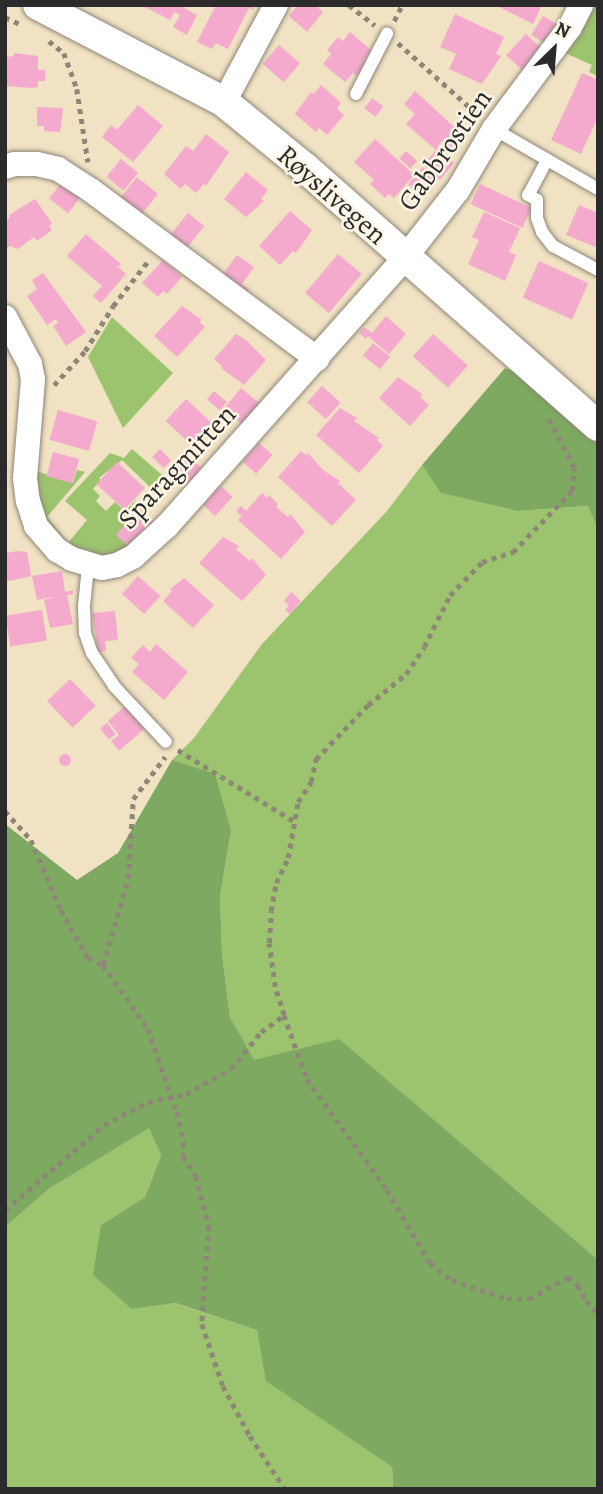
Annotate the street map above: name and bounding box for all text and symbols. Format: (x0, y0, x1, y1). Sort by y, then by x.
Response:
north arrow (519, 14, 589, 84)
text: N (551, 15, 575, 45)
street label: Gabbrostien (391, 83, 499, 217)
street label: Røyslivegen (270, 138, 394, 252)
street label: Sparagmitten (111, 398, 243, 536)

